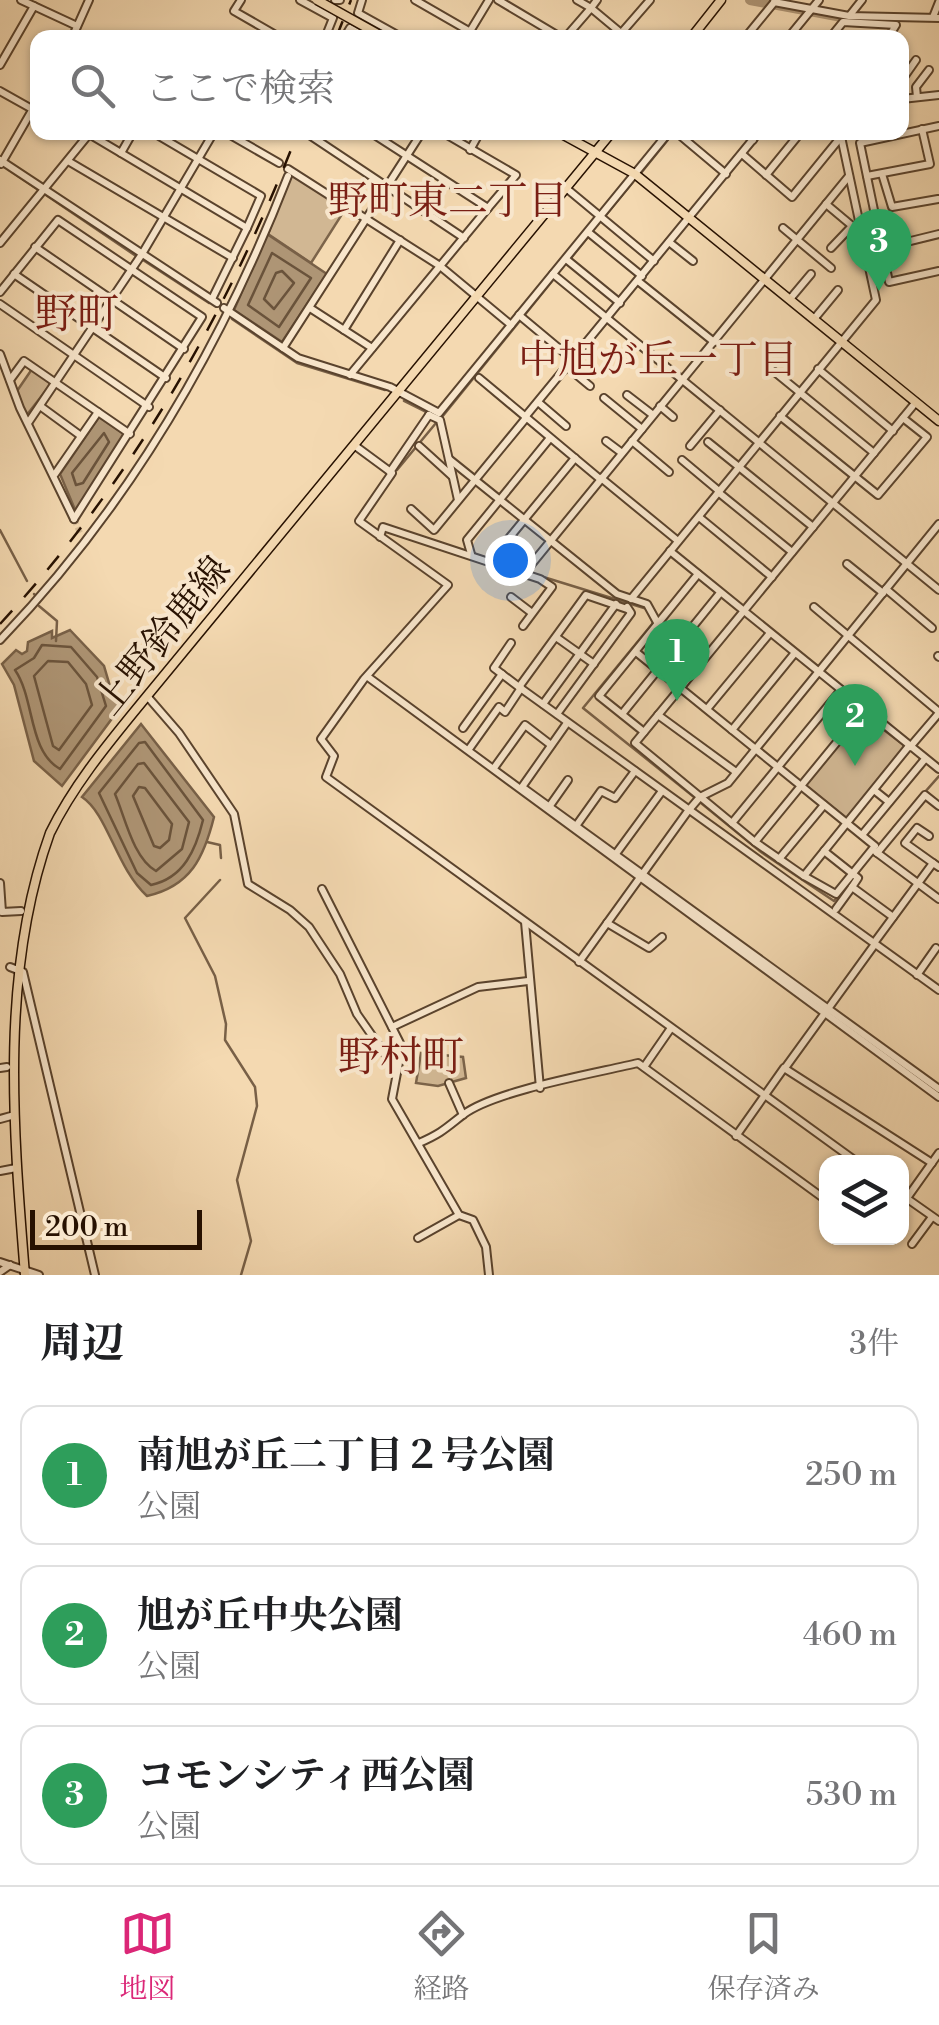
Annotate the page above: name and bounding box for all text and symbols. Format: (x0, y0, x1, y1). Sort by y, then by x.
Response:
search box (30, 30, 909, 140)
icon: search (65, 58, 120, 113)
text: ここで検索 (145, 66, 335, 113)
district label: 野町東二丁目 (328, 177, 568, 227)
pin: 3 (846, 208, 912, 291)
district label: 野町 (35, 289, 119, 342)
district label: 中旭が丘一丁目 (518, 336, 798, 386)
your location (485, 535, 536, 586)
street label: 上野鈴鹿線 (85, 547, 241, 725)
pin: 1 (644, 618, 710, 701)
pin: 2 (822, 684, 888, 766)
district label: 野村町 (338, 1032, 464, 1085)
map controls (819, 1155, 909, 1245)
button: layers (819, 1155, 909, 1245)
scale bar (30, 1205, 202, 1250)
text: 200 m (45, 1210, 128, 1245)
text: 周辺 (40, 1318, 124, 1371)
text: 3件 (849, 1324, 899, 1364)
text: 南旭が丘二丁目２号公園 (137, 1433, 555, 1480)
text: 1 (67, 1455, 82, 1495)
text: 250 m (805, 1455, 897, 1495)
text: 公園 (137, 1487, 201, 1527)
text: 旭が丘中央公園 (137, 1593, 403, 1640)
text: 2 (64, 1615, 85, 1655)
text: 460 m (803, 1615, 897, 1655)
text: 公園 (137, 1647, 201, 1687)
text: コモンシティ西公園 (137, 1753, 475, 1800)
text: 3 (65, 1775, 84, 1815)
text: 530 m (806, 1775, 897, 1815)
text: 公園 (137, 1807, 201, 1847)
tab: 地図 (119, 1906, 175, 2007)
tab: 経路 (413, 1906, 470, 2007)
tab: 保存済み (708, 1906, 820, 2007)

